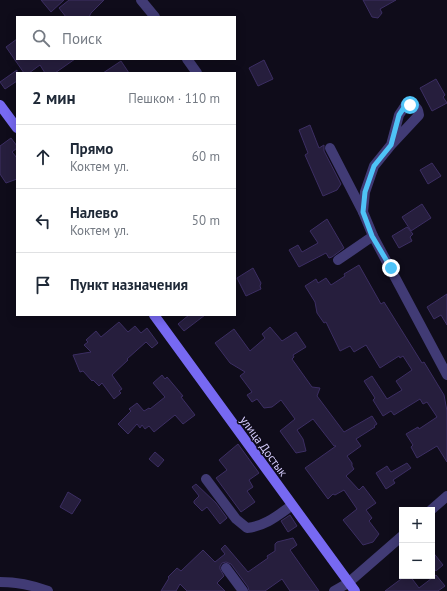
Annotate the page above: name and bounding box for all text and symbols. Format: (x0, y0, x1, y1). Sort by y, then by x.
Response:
search box (16, 16, 236, 60)
icon: search (30, 27, 52, 49)
text: Поиск (62, 29, 102, 48)
text: 2 мин (32, 87, 76, 109)
text: Пешком · 110 m (128, 90, 220, 107)
route start (401, 96, 419, 114)
text: Прямо (70, 139, 113, 158)
icon: ahead (32, 146, 54, 168)
text: 60 m (192, 148, 220, 165)
text: Коктем ул. (70, 158, 129, 175)
text: Налево (70, 203, 118, 222)
icon: left (32, 210, 54, 232)
text: 50 m (192, 212, 220, 229)
text: Коктем ул. (70, 222, 129, 239)
route end (382, 259, 400, 277)
icon: arrive (32, 274, 54, 296)
text: Пункт назначения (70, 275, 188, 294)
street label: улица Достык (237, 413, 291, 479)
map controls (399, 507, 435, 579)
button: + (399, 507, 435, 543)
button: − (399, 543, 435, 579)

